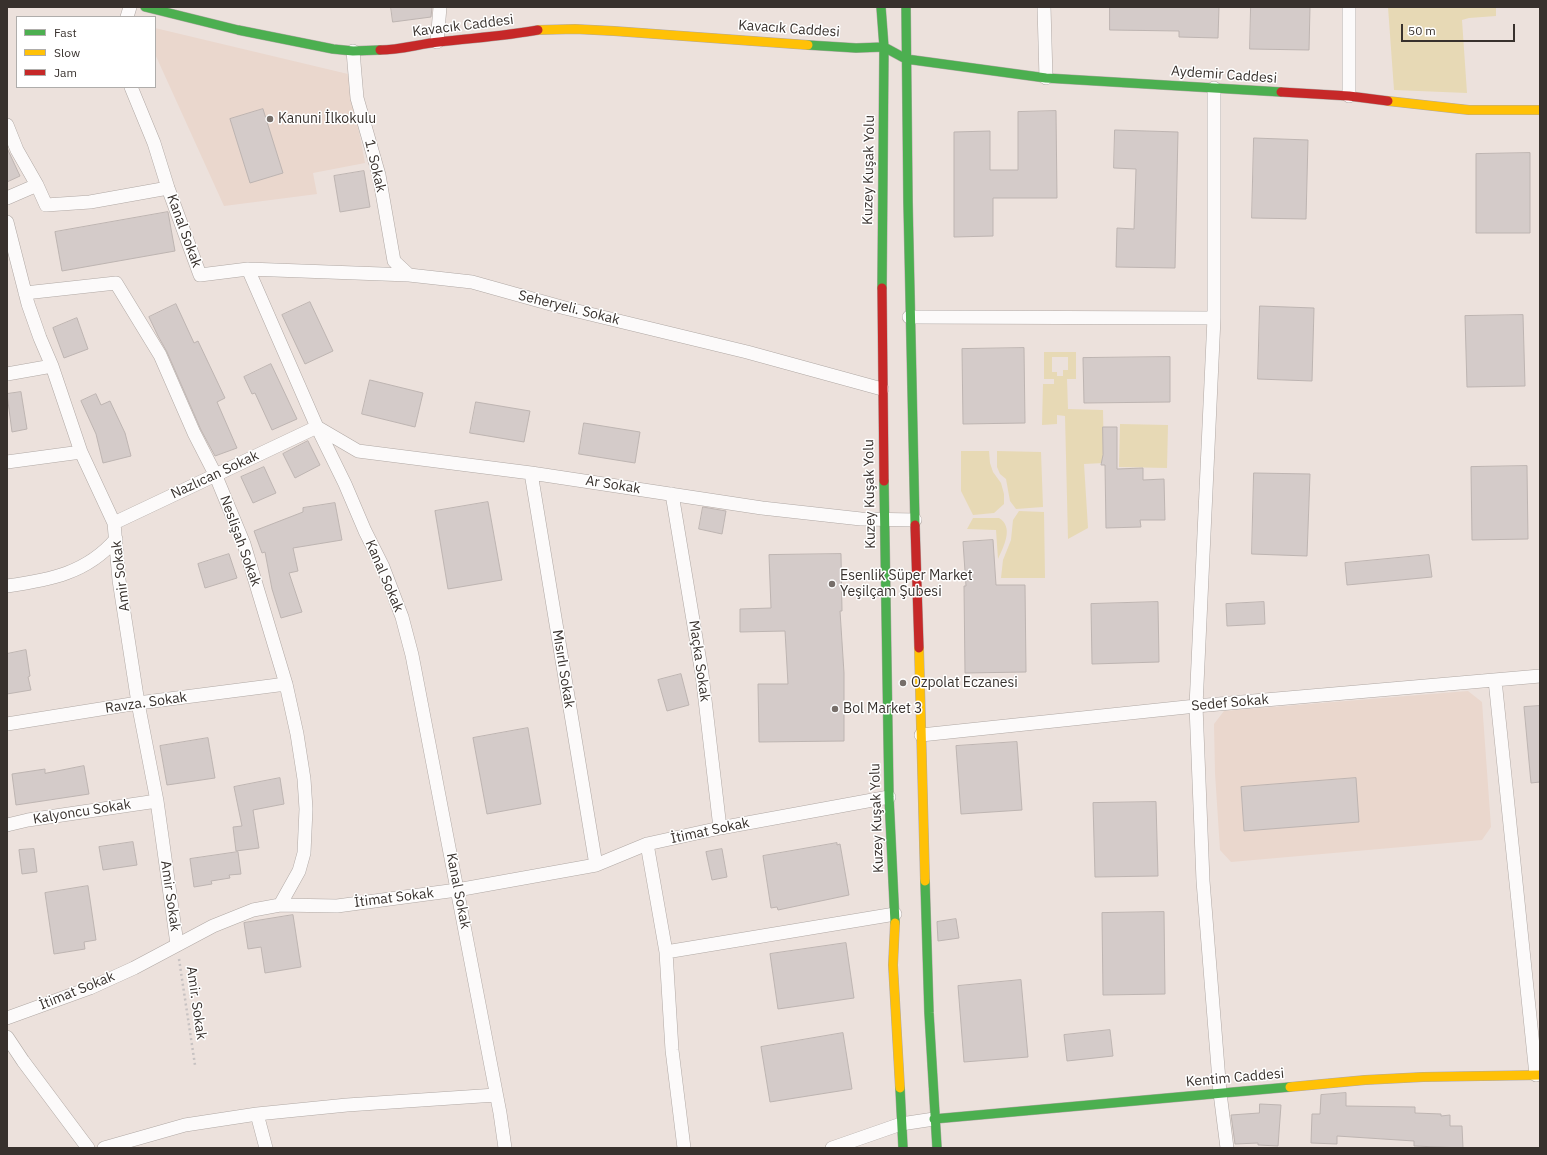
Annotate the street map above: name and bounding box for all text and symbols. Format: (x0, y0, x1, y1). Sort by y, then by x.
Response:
street label: Kavacık Caddesi (411, 11, 515, 41)
legend (16, 16, 156, 88)
scale bar (1403, 16, 1517, 42)
street label: Kavacık Caddesi (738, 17, 840, 41)
text: 50 m (1408, 23, 1436, 38)
text: Fast (54, 25, 77, 40)
text: Slow (54, 45, 80, 60)
street label: Aydemir Caddesi (1171, 63, 1277, 87)
text: Jam (54, 65, 77, 80)
place label: Kanuni İlkokulu (278, 111, 376, 127)
marker: Kanuni İlkokulu (265, 114, 275, 124)
street label: Kuzey Kuşak Yolu (860, 115, 878, 225)
street label: 1. Sokak (361, 138, 389, 194)
street label: Kanal Sokak (163, 192, 205, 270)
street label: Seheryeli. Sokak (517, 287, 621, 329)
street label: Kuzey Kuşak Yolu (861, 439, 879, 549)
street label: Nazlıcan Sokak (168, 447, 262, 503)
street label: Ar Sokak (584, 472, 642, 498)
street label: Neslişah Sokak (216, 493, 264, 589)
street label: Kanal Sokak (361, 537, 407, 615)
street label: Amir Sokak (108, 540, 134, 612)
place label: Esenlik Süper Market Yeşilçam Şubesi (840, 568, 973, 600)
marker: Esenlik Süper Market Yeşilçam Şubesi (827, 579, 837, 589)
street label: Maçka Sokak (685, 619, 713, 703)
street label: Mısırlı Sokak (549, 629, 577, 709)
place label: Ozpolat Eczanesi (911, 675, 1018, 691)
marker: Ozpolat Eczanesi (898, 678, 908, 688)
street label: Ravza. Sokak (104, 689, 188, 717)
street label: Sedef Sokak (1191, 691, 1269, 715)
place label: Bol Market 3 (843, 701, 923, 717)
marker: Bol Market 3 (830, 704, 840, 714)
street label: Kuzey Kuşak Yolu (867, 763, 887, 873)
street label: Kalyoncu Sokak (32, 796, 132, 828)
street label: İtimat Sokak (669, 814, 751, 848)
street label: Kanal Sokak (442, 852, 474, 930)
street label: Amir Sokak (157, 860, 183, 932)
street label: İtimat Sokak (353, 885, 435, 911)
street label: Amir. Sokak (183, 965, 209, 1041)
street label: İtimat Sokak (37, 968, 117, 1014)
street label: Kentim Caddesi (1185, 1065, 1285, 1091)

